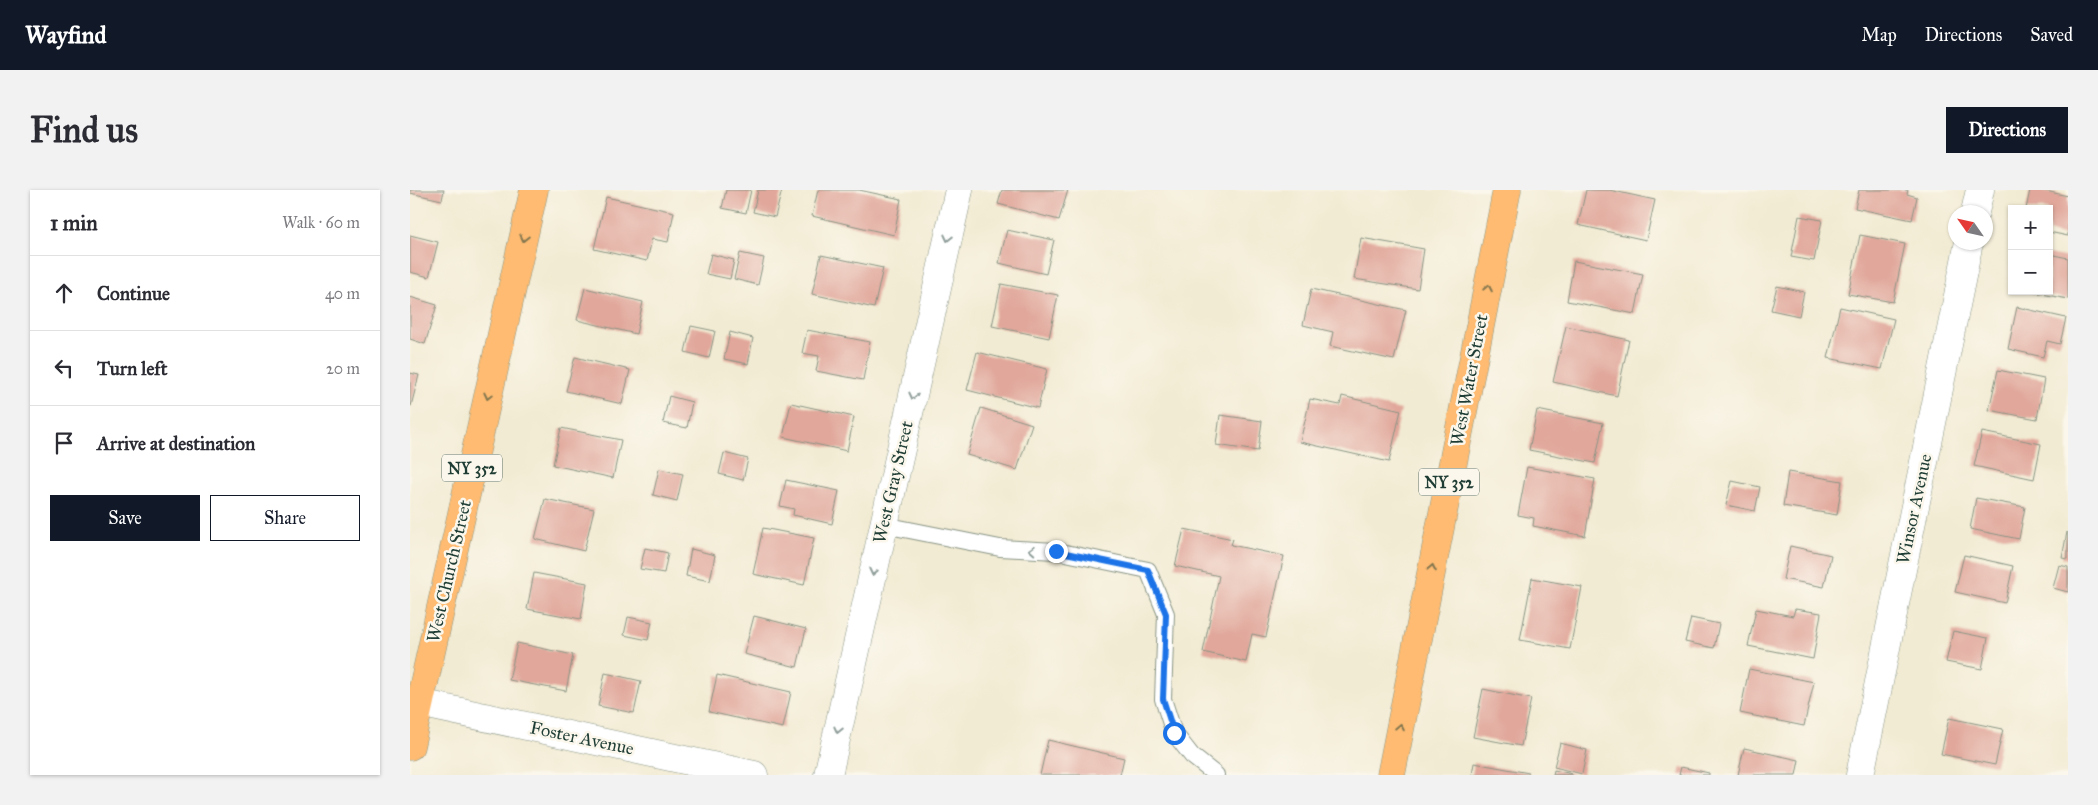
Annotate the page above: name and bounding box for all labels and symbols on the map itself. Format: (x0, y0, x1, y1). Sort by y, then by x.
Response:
north arrow (1948, 205, 1993, 250)
one-way arrow (519, 233, 529, 242)
one-way arrow (943, 233, 954, 242)
one-way arrow (1482, 284, 1492, 293)
street label: West Water Street (1445, 312, 1493, 448)
one-way arrow (483, 392, 494, 401)
one-way arrow (908, 392, 919, 401)
street label: West Gray Street (868, 418, 918, 545)
street label: Winsor Avenue (1892, 452, 1936, 566)
road number: NY 352 (442, 454, 502, 482)
road number: NY 352 (1419, 468, 1479, 496)
street label: West Church Street (422, 497, 476, 644)
route end (1045, 540, 1068, 563)
one-way arrow (1028, 544, 1036, 555)
one-way arrow (1426, 563, 1437, 572)
one-way arrow (868, 567, 879, 576)
street label: Foster Avenue (528, 716, 636, 760)
route start (1163, 722, 1186, 745)
one-way arrow (1395, 723, 1405, 732)
one-way arrow (833, 726, 844, 735)

